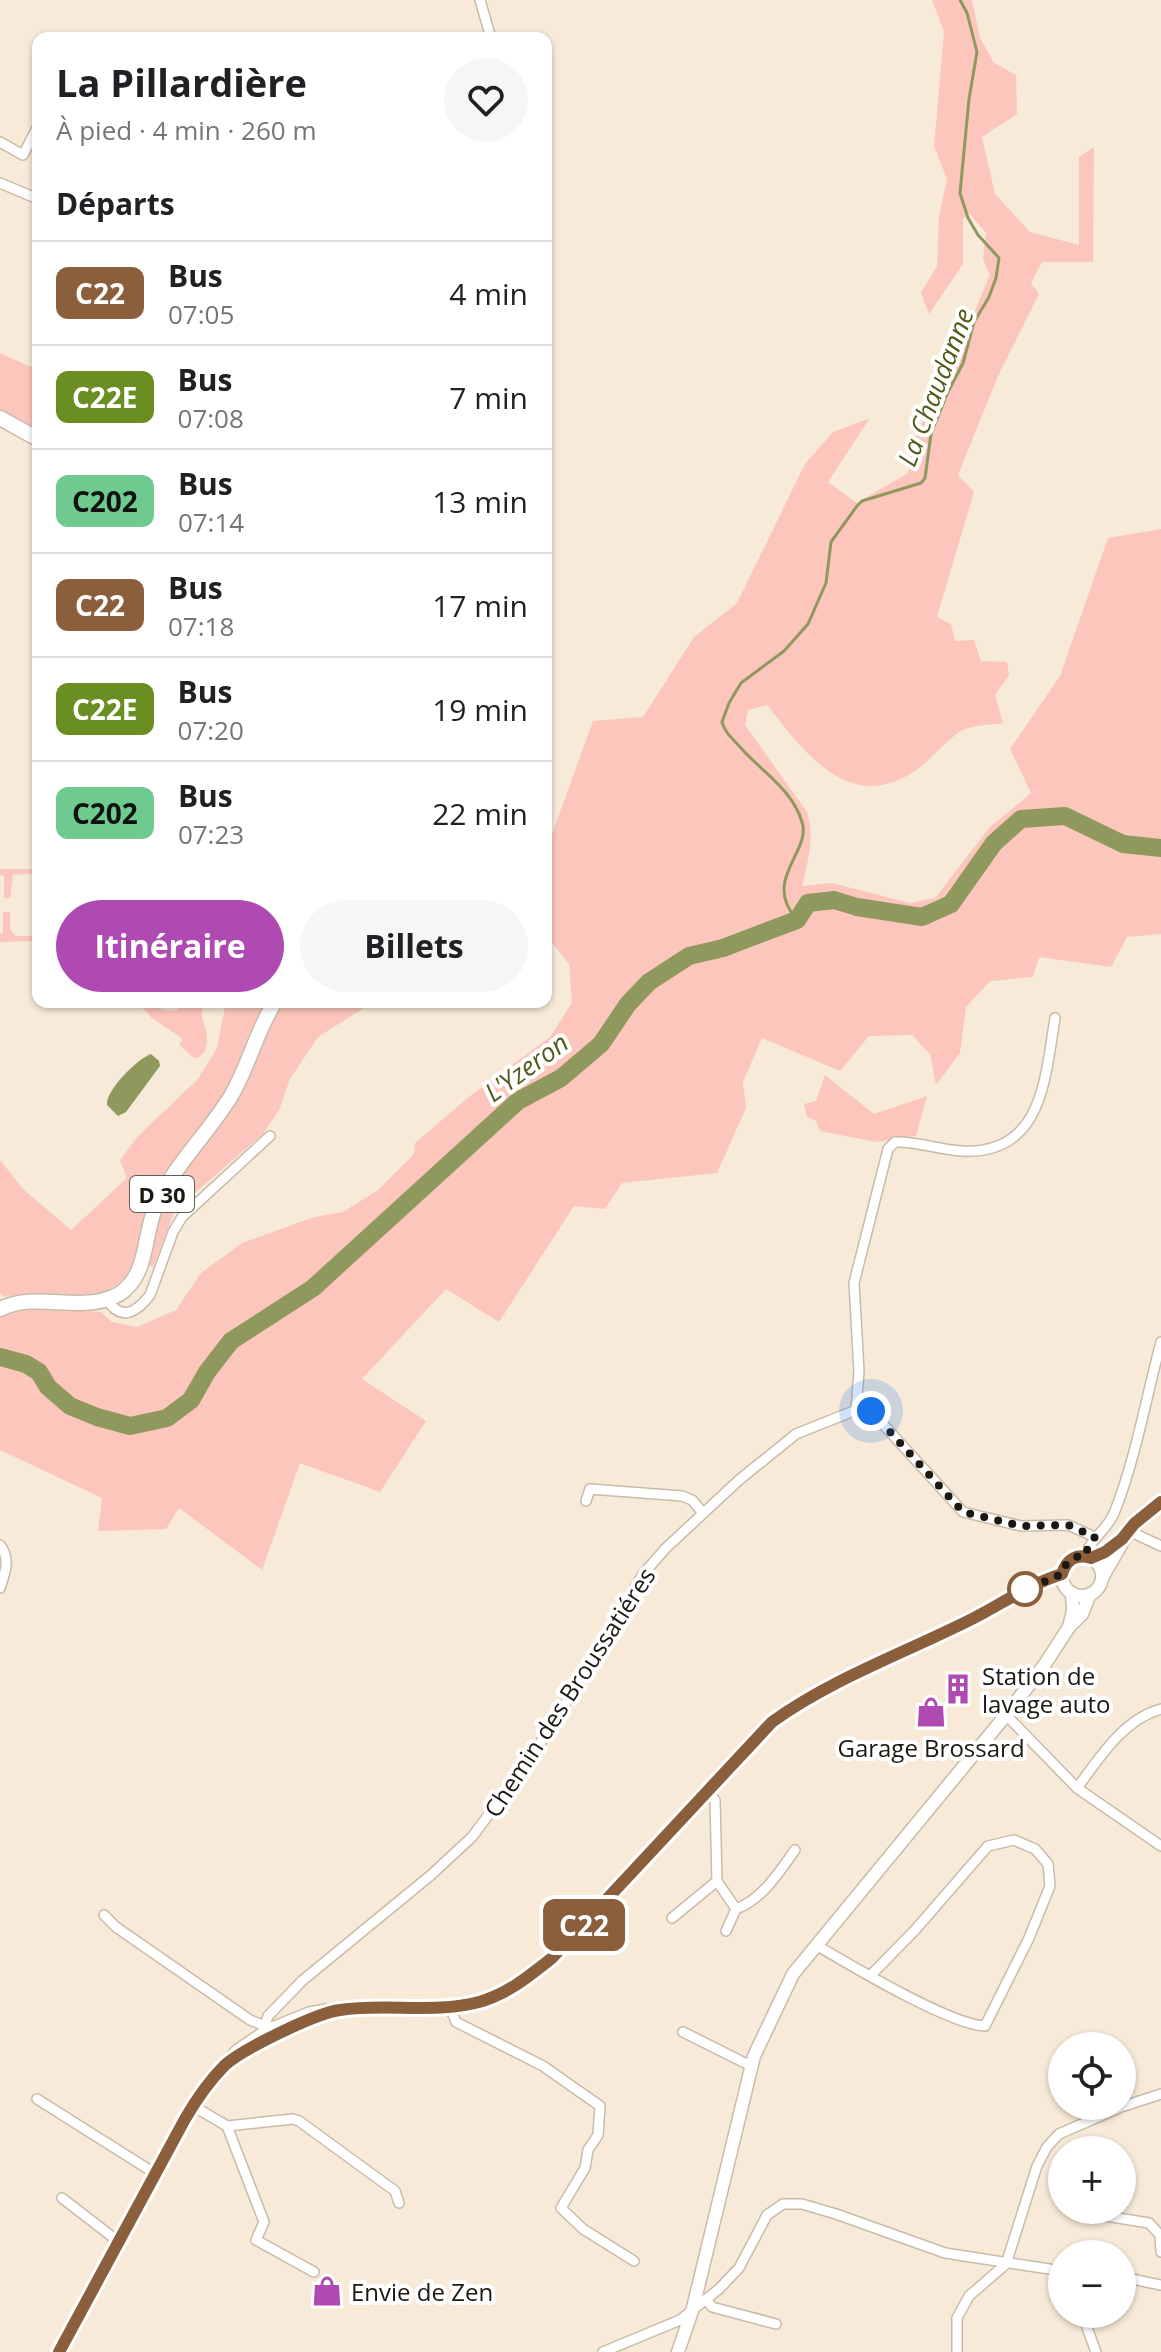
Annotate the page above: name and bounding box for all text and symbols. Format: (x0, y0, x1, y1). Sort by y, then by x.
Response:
text: La Pillardière (56, 56, 307, 108)
button: heart (444, 58, 528, 142)
text: À pied · 4 min · 260 m (56, 112, 316, 148)
text: Départs (56, 183, 175, 224)
text: Bus (168, 255, 223, 296)
text: 4 min (449, 273, 528, 314)
text: C22 (75, 274, 125, 312)
text: 07:05 (168, 296, 234, 332)
water label: La Chaudanne (888, 303, 982, 471)
text: Bus (178, 359, 232, 400)
text: 7 min (449, 377, 528, 418)
text: C22E (72, 378, 138, 416)
text: 07:08 (178, 400, 244, 436)
text: Bus (178, 463, 233, 504)
text: 13 min (432, 481, 528, 522)
text: C202 (72, 482, 138, 520)
text: 07:14 (178, 504, 244, 540)
text: Bus (168, 567, 223, 608)
text: 17 min (432, 585, 528, 626)
text: C22 (75, 586, 125, 624)
text: 07:18 (168, 608, 234, 644)
text: Bus (178, 671, 232, 712)
text: 19 min (432, 689, 528, 730)
text: C22E (72, 690, 138, 728)
text: 07:20 (178, 712, 244, 748)
text: Bus (178, 775, 233, 816)
text: 22 min (432, 793, 528, 834)
text: C202 (72, 794, 138, 832)
text: 07:23 (178, 816, 244, 852)
button: Itinéraire (56, 900, 284, 992)
button: Billets (300, 900, 528, 992)
water label: L'Yzeron (477, 1024, 575, 1110)
road number: D 30 (130, 1176, 194, 1212)
your location (851, 1391, 891, 1431)
street label: Chemin des Broussatiéres (476, 1561, 662, 1823)
unlabelled marker (1008, 1572, 1042, 1606)
place label: Station de lavage auto (982, 1659, 1111, 1720)
building icon: Station de lavage auto (941, 1672, 975, 1706)
shop icon: Garage Brossard (914, 1695, 948, 1729)
place label: Garage Brossard (837, 1731, 1025, 1764)
line badge: C22 (538, 1899, 630, 1951)
text: C22 (559, 1906, 609, 1944)
map controls (1048, 2032, 1136, 2328)
button: locate (1048, 2032, 1136, 2120)
button: + (1048, 2136, 1136, 2224)
button: − (1048, 2240, 1136, 2328)
shop icon: Envie de Zen (310, 2274, 344, 2308)
place label: Envie de Zen (351, 2275, 493, 2308)

